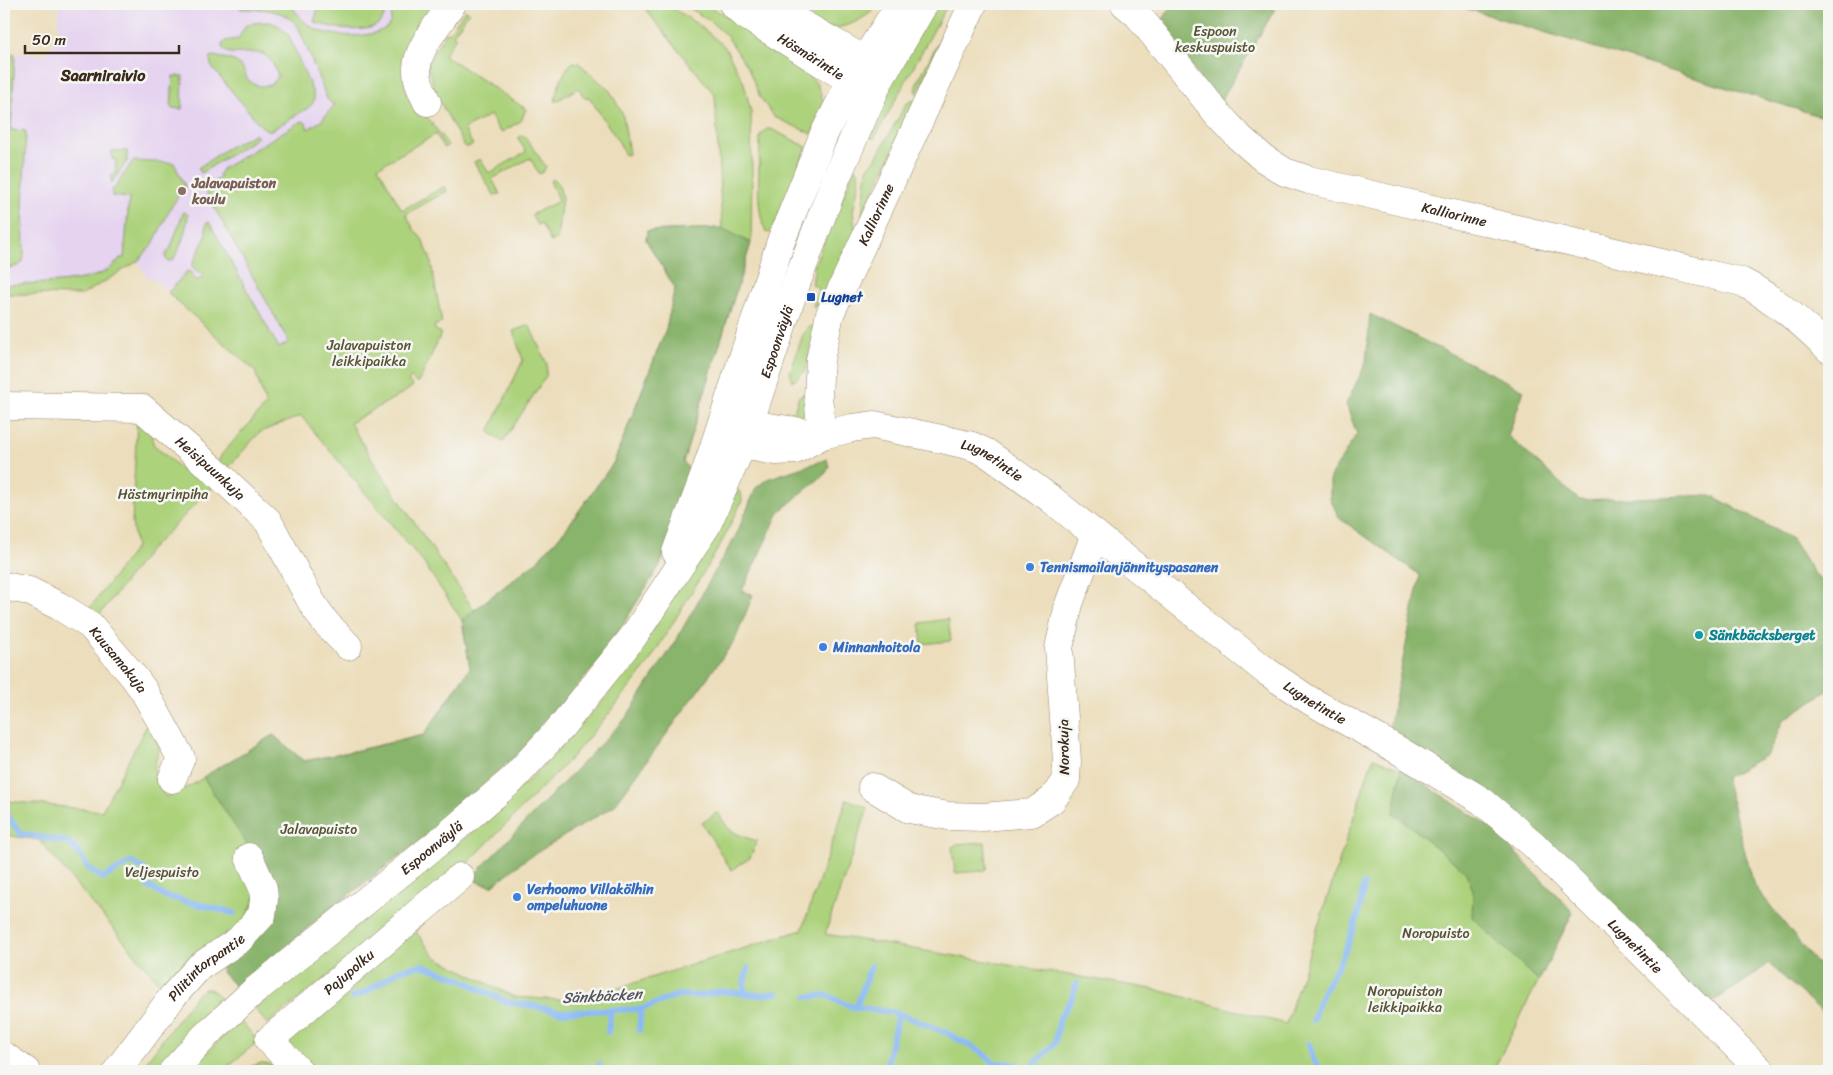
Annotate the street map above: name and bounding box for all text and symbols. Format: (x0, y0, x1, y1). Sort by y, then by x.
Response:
park label: Espoon keskuspuisto (1175, 19, 1255, 60)
scale bar (25, 22, 179, 54)
street label: Hösmärintie (772, 26, 850, 87)
text: 50 m (32, 27, 67, 53)
district label: Saarniraivio (60, 61, 146, 90)
place label: Jalavapuiston koulu (191, 171, 276, 212)
street label: Kalliorinne (851, 179, 901, 250)
marker: Jalavapuiston koulu (176, 185, 188, 197)
street label: Kalliorinne (1419, 194, 1489, 234)
place label: Lugnet (821, 285, 864, 310)
marker: Lugnet (805, 291, 817, 303)
street label: Espoonväylä (753, 301, 801, 382)
park label: Jalavapuiston leikkipaikka (326, 333, 411, 374)
street label: Heisipuunkuja (169, 429, 252, 507)
street label: Lugnetintie (959, 431, 1029, 488)
park label: Hästmyrinpiha (118, 482, 208, 507)
place label: Tennismailanjännityspasanen (1040, 555, 1219, 580)
marker: Tennismailanjännityspasanen (1024, 561, 1036, 573)
street label: Kuusamakuja (83, 620, 154, 698)
place label: Sänkbäcksberget (1708, 623, 1816, 648)
marker: Sänkbäcksberget (1693, 629, 1705, 641)
place label: Minnanhoitola (832, 635, 921, 660)
marker: Minnanhoitola (817, 641, 829, 653)
street label: Lugnetintie (1278, 674, 1351, 731)
street label: Norokuja (1051, 719, 1077, 775)
street label: Espoonväylä (394, 814, 469, 881)
park label: Jalavapuisto (280, 817, 357, 842)
park label: Veljespuisto (125, 860, 199, 885)
place label: Verhoomo Villakölhin ompeluhuone (527, 877, 654, 918)
marker: Verhoomo Villakölhin ompeluhuone (511, 891, 523, 903)
street label: Lugnetintie (1602, 912, 1669, 980)
park label: Noropuisto (1402, 921, 1470, 946)
street label: Pliitintorpantie (161, 928, 252, 1007)
street label: Pajupolku (317, 942, 380, 1001)
park label: Noropuiston leikkipaikka (1368, 979, 1443, 1020)
water label: Sänkbäcken (561, 981, 644, 1011)

